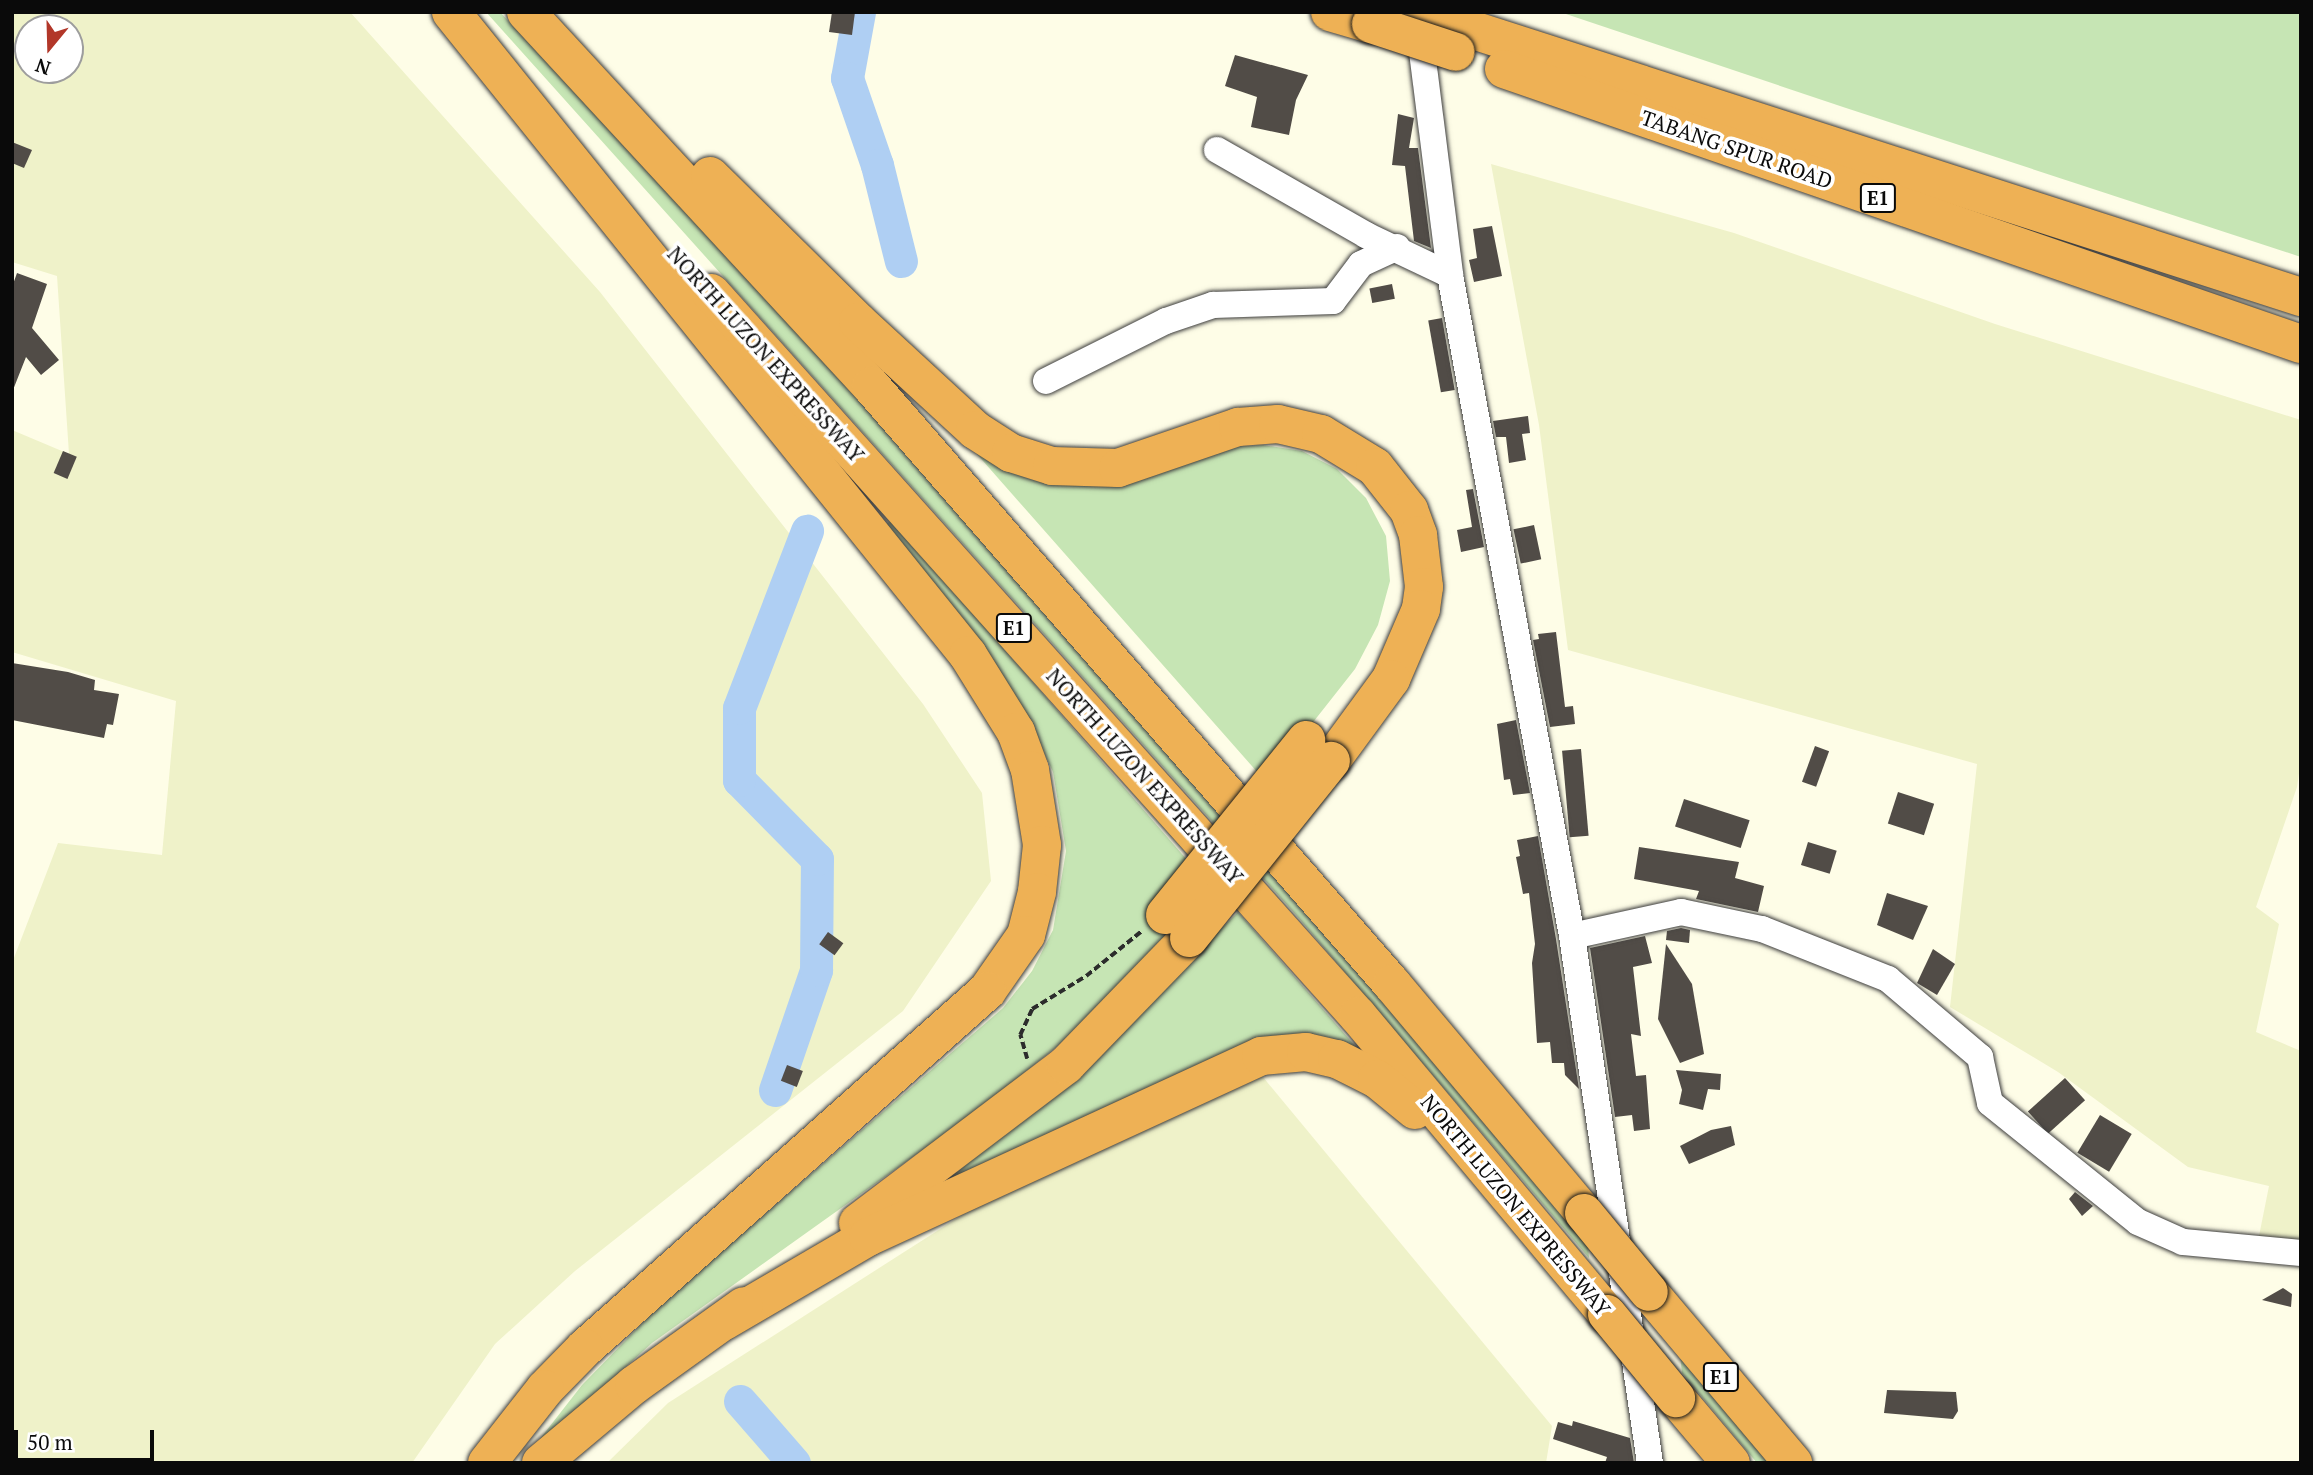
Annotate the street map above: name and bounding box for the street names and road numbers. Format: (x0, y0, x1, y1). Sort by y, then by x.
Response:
street label: TABANG SPUR ROAD (1638, 104, 1836, 194)
road number: E1 (1859, 182, 1897, 214)
street label: NORTH LUZON EXPRESSWAY (663, 241, 869, 467)
road number: E1 (995, 612, 1033, 643)
street label: NORTH LUZON EXPRESSWAY (1042, 663, 1248, 889)
street label: NORTH LUZON EXPRESSWAY (1416, 1089, 1616, 1321)
road number: E1 (1702, 1362, 1740, 1392)

